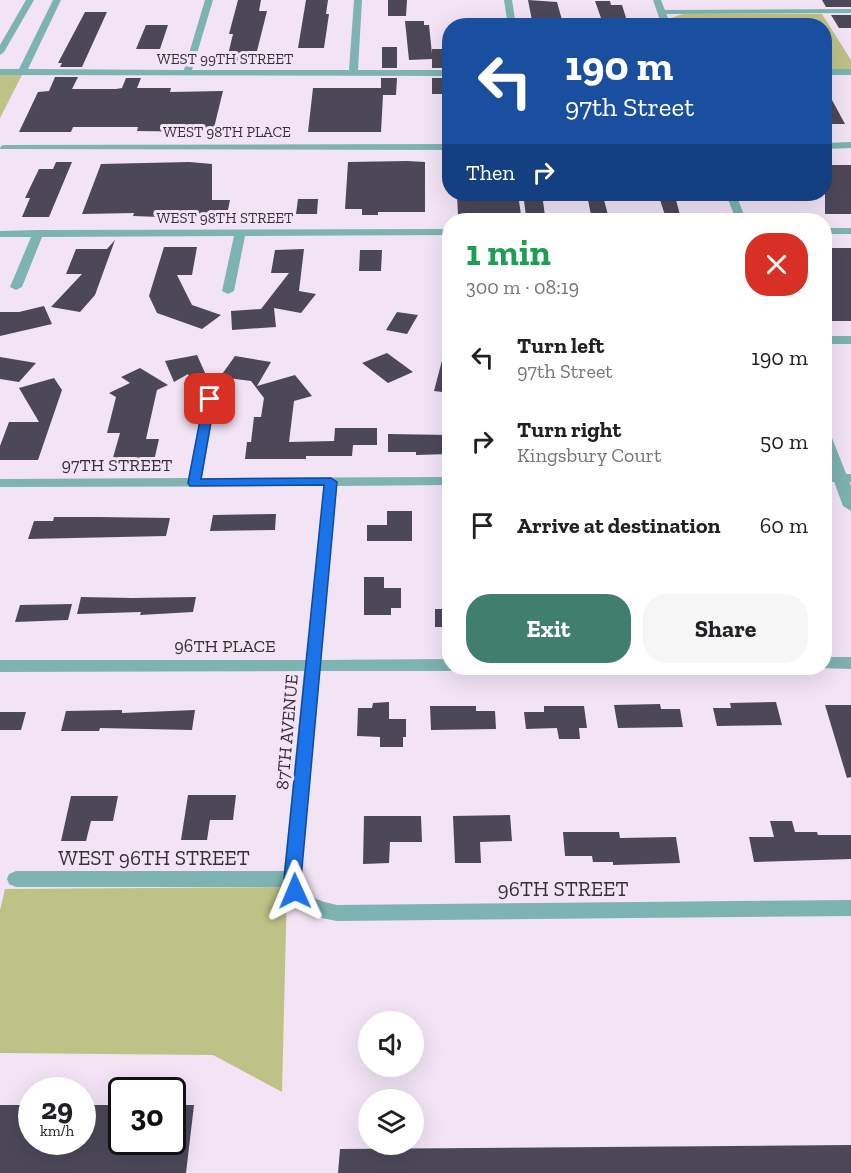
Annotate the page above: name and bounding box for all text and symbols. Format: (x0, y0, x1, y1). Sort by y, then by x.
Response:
text: 190 m (565, 40, 673, 91)
icon: left (466, 42, 544, 120)
street label: WEST 99TH STREET (157, 50, 293, 68)
text: 97th Street (565, 91, 694, 123)
street label: WEST 98TH PLACE (163, 123, 291, 141)
icon: right (527, 156, 560, 189)
text: Then (466, 159, 515, 186)
street label: WEST 98TH STREET (157, 209, 293, 227)
text: 1 min (466, 231, 551, 274)
button: close (745, 233, 808, 296)
text: 300 m · 08:19 (466, 275, 579, 299)
text: Turn left (517, 332, 604, 359)
icon: left (466, 341, 499, 374)
text: 190 m (751, 344, 808, 371)
text: 97th Street (517, 359, 613, 383)
pin (184, 373, 235, 424)
icon: arrive (193, 382, 226, 415)
text: Turn right (517, 416, 621, 443)
icon: right (466, 425, 499, 458)
text: 50 m (760, 428, 808, 455)
text: Kingsbury Court (517, 443, 661, 467)
street label: 97TH STREET (61, 454, 173, 476)
icon: arrive (466, 509, 499, 542)
text: Arrive at destination (517, 512, 720, 539)
text: 60 m (760, 512, 808, 539)
button: Exit (466, 594, 631, 663)
button: Share (643, 594, 808, 663)
street label: 96TH PLACE (174, 635, 276, 657)
street label: 87TH AVENUE (271, 673, 303, 791)
street label: WEST 96TH STREET (58, 845, 250, 870)
position arrow (263, 859, 327, 923)
street label: 96TH STREET (498, 876, 628, 901)
map controls (358, 1011, 424, 1155)
button: sound (358, 1011, 424, 1077)
speed limit sign: 30 (108, 1077, 186, 1155)
button: layers (358, 1089, 424, 1155)
text: 29 (41, 1091, 73, 1127)
text: km/h (40, 1122, 74, 1140)

